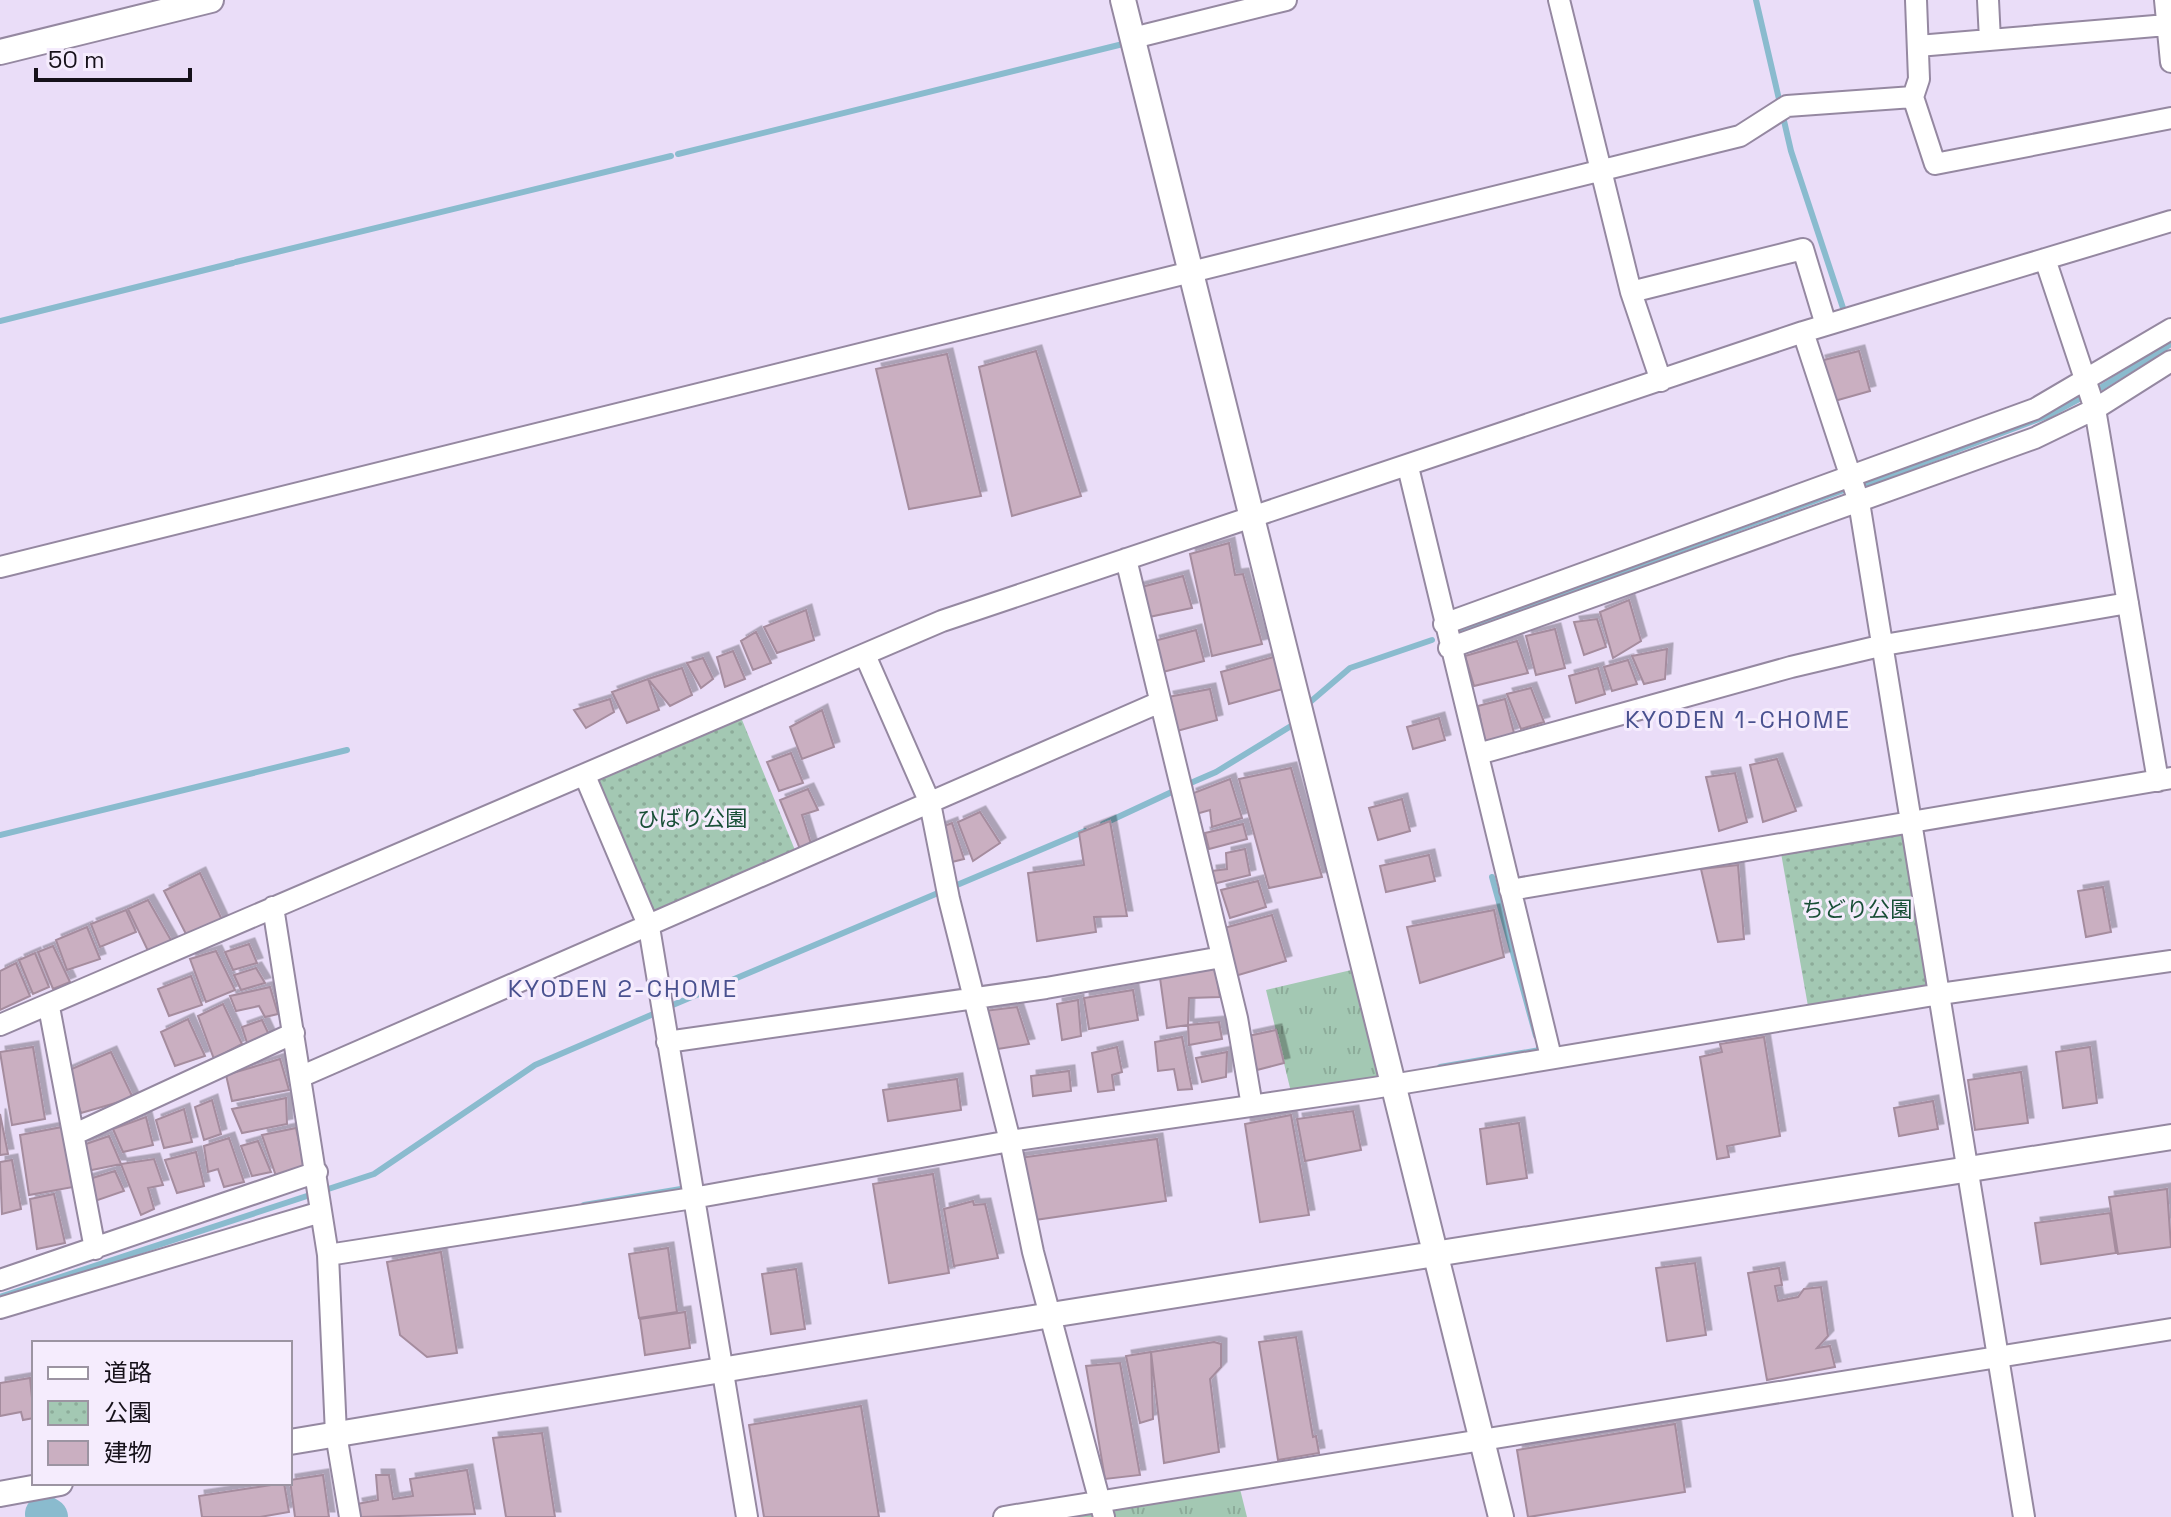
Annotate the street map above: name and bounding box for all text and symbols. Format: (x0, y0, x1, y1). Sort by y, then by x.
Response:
scale bar (36, 32, 190, 82)
text: 50 m (48, 44, 105, 75)
district label: KYODEN 1-CHOME (1625, 704, 1851, 735)
park label: ひばり公園 (637, 804, 747, 832)
park label: ちどり公園 (1802, 895, 1912, 923)
district label: KYODEN 2-CHOME (508, 973, 738, 1004)
legend (32, 1341, 292, 1485)
text: 道路 (104, 1357, 152, 1388)
text: 公園 (104, 1397, 152, 1428)
text: 建物 (104, 1437, 152, 1468)

